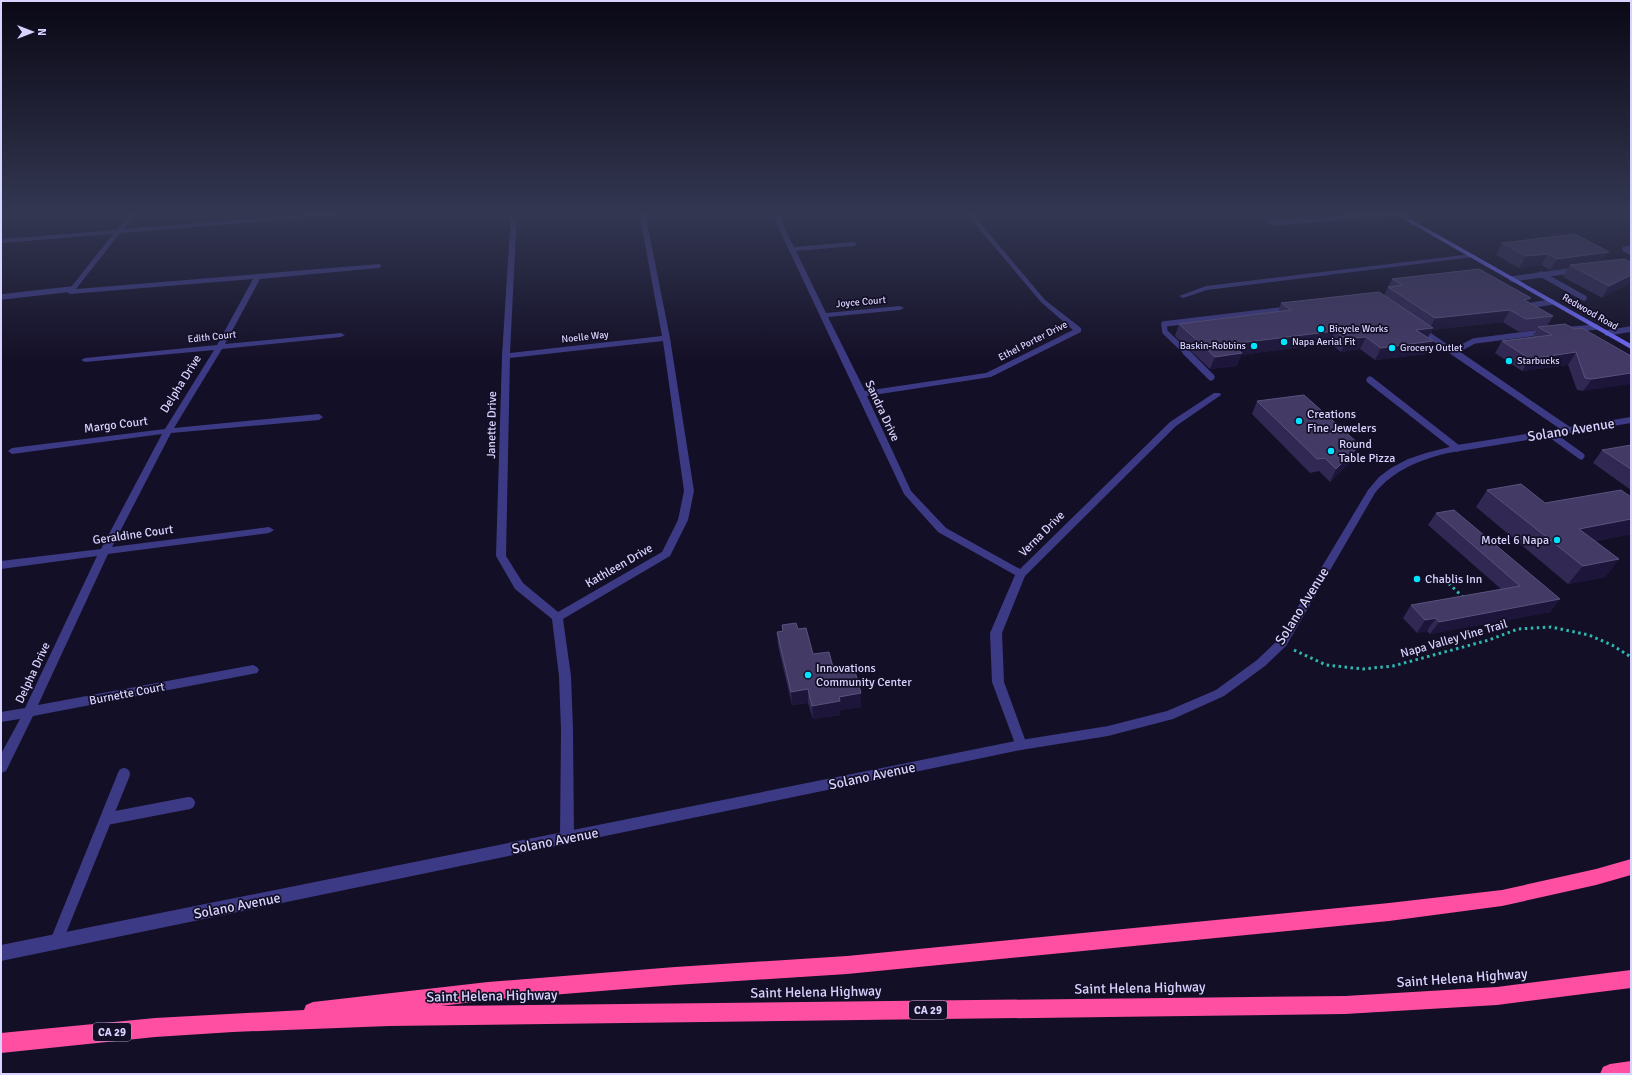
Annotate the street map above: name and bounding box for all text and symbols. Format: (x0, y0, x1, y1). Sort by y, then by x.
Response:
north arrow (12, 12, 52, 52)
text: N (35, 28, 48, 36)
street label: Redwood Road (1560, 291, 1620, 333)
street label: Joyce Court (836, 294, 887, 310)
street label: Ethel Porter Drive (997, 318, 1069, 364)
place label: Bicycle Works (1329, 323, 1389, 335)
marker: Bicycle Works (1316, 324, 1326, 334)
street label: Edith Court (187, 328, 237, 346)
street label: Noelle Way (561, 329, 610, 345)
place label: Napa Aerial Fit (1292, 336, 1356, 348)
marker: Napa Aerial Fit (1279, 337, 1289, 347)
place label: Baskin-Robbins (1180, 340, 1247, 352)
marker: Baskin-Robbins (1249, 341, 1259, 351)
place label: Grocery Outlet (1400, 342, 1463, 354)
marker: Grocery Outlet (1387, 343, 1397, 353)
street label: Delpha Drive (157, 352, 205, 416)
place label: Starbucks (1517, 355, 1560, 367)
marker: Starbucks (1504, 356, 1514, 366)
street label: Sandra Drive (861, 378, 903, 444)
street label: Janette Drive (484, 391, 500, 459)
place label: Creations Fine Jewelers (1307, 407, 1377, 436)
street label: Margo Court (83, 414, 149, 436)
street label: Solano Avenue (1526, 415, 1616, 445)
marker: Creations Fine Jewelers (1294, 416, 1304, 426)
place label: Round Table Pizza (1339, 437, 1395, 466)
marker: Round Table Pizza (1326, 446, 1336, 456)
street label: Verna Drive (1016, 508, 1068, 560)
street label: Geraldine Court (92, 522, 174, 548)
place label: Motel 6 Napa (1481, 533, 1549, 548)
marker: Motel 6 Napa (1552, 535, 1562, 545)
street label: Kathleen Drive (583, 541, 655, 591)
street label: Solano Avenue (1271, 564, 1333, 648)
place label: Chablis Inn (1425, 572, 1482, 587)
marker: Chablis Inn (1412, 574, 1422, 584)
street label: Napa Valley Vine Trail (1399, 616, 1510, 661)
street label: Delpha Drive (12, 640, 54, 706)
place label: Innovations Community Center (816, 661, 912, 690)
marker: Innovations Community Center (803, 670, 813, 680)
street label: Burnette Court (88, 679, 166, 709)
street label: Solano Avenue (827, 759, 917, 793)
street label: Solano Avenue (510, 824, 600, 858)
street label: Solano Avenue (192, 889, 282, 923)
street label: Saint Helena Highway (1396, 965, 1528, 991)
street label: Saint Helena Highway (1074, 978, 1206, 998)
street label: Saint Helena Highway (750, 982, 882, 1002)
street label: Saint Helena Highway (426, 986, 558, 1006)
road number: CA 29 (909, 1001, 947, 1019)
road number: CA 29 (93, 1023, 131, 1041)

